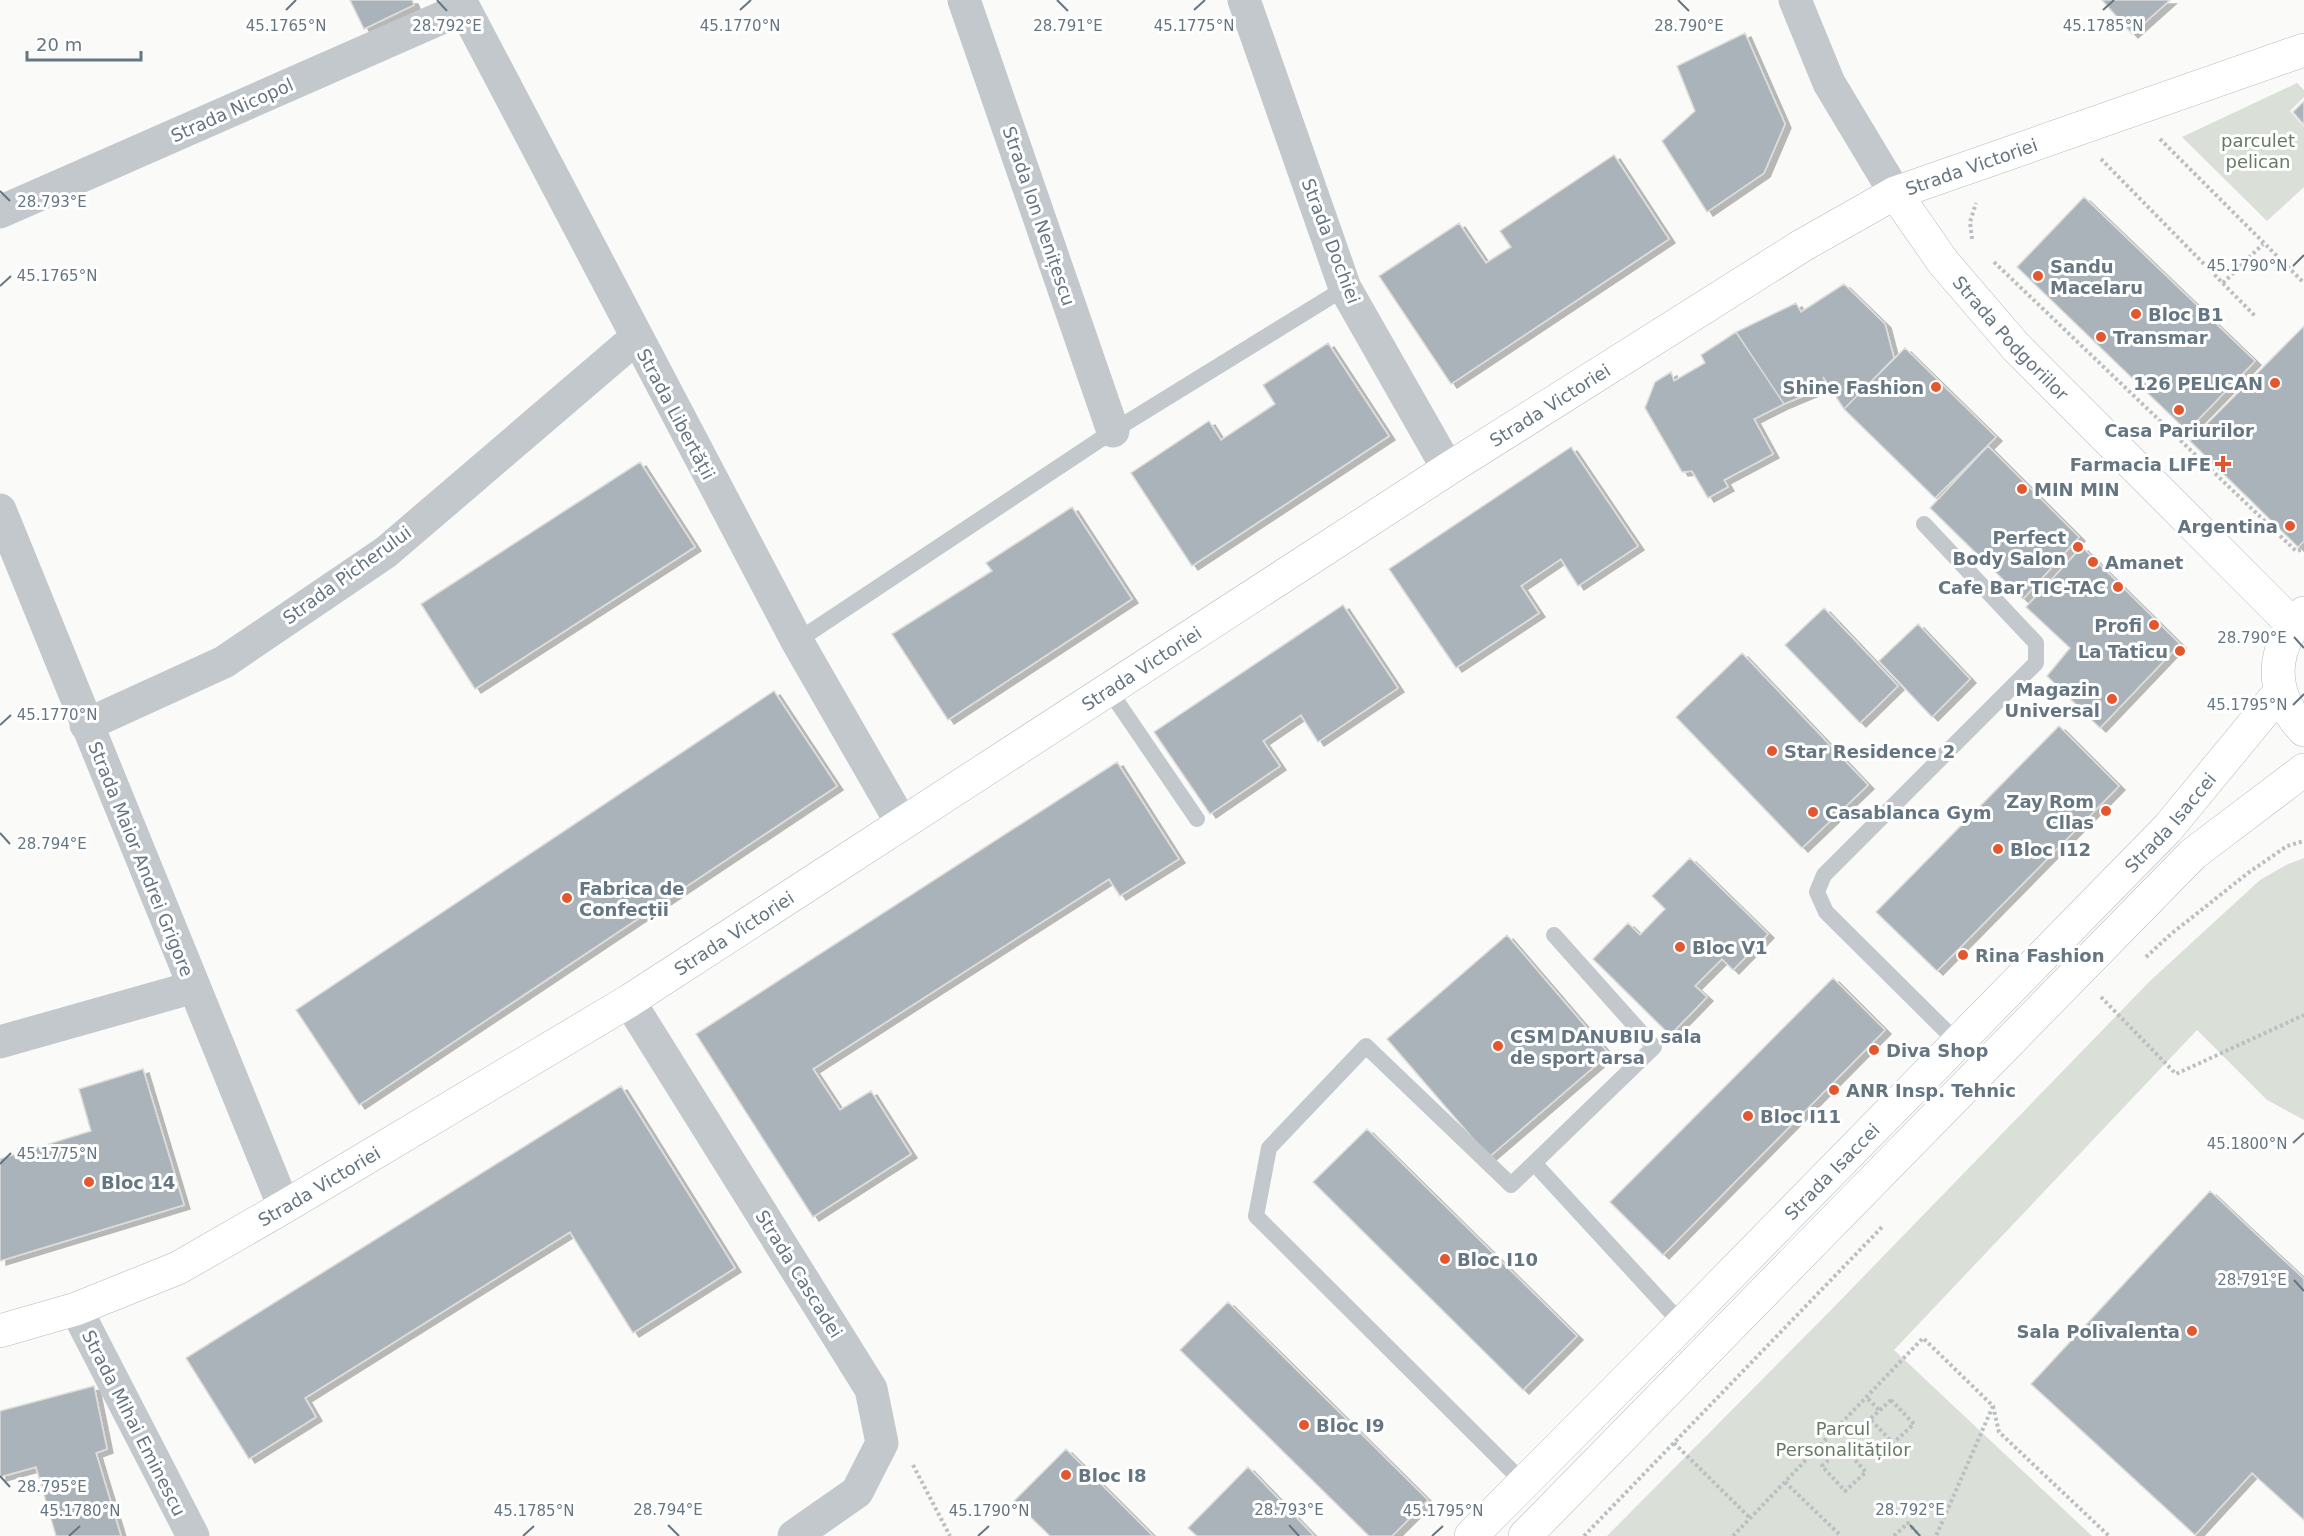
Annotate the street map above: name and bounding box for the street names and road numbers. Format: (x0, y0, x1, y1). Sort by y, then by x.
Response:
street label: Strada Nicopol (167, 74, 297, 146)
street label: Strada Ion Nenițescu (998, 124, 1080, 308)
street label: Strada Victoriei (1902, 134, 2040, 199)
street label: Strada Dochiei (1297, 175, 1365, 307)
street label: Strada Podgoriilor (1949, 271, 2074, 405)
street label: Strada Libertății (633, 345, 719, 483)
street label: Strada Victoriei (1485, 359, 1614, 451)
street label: Strada Picherului (279, 521, 415, 629)
street label: Strada Victoriei (1077, 622, 1205, 715)
street label: Strada Maior Andrei Grigore (84, 738, 198, 980)
street label: Strada Isaccei (2120, 768, 2220, 877)
street label: Strada Victoriei (670, 886, 798, 980)
street label: Strada Isaccei (1780, 1119, 1884, 1224)
street label: Strada Victoriei (254, 1142, 384, 1230)
street label: Strada Cascadei (751, 1206, 847, 1342)
street label: Strada Mihai Eminescu (78, 1327, 190, 1519)

